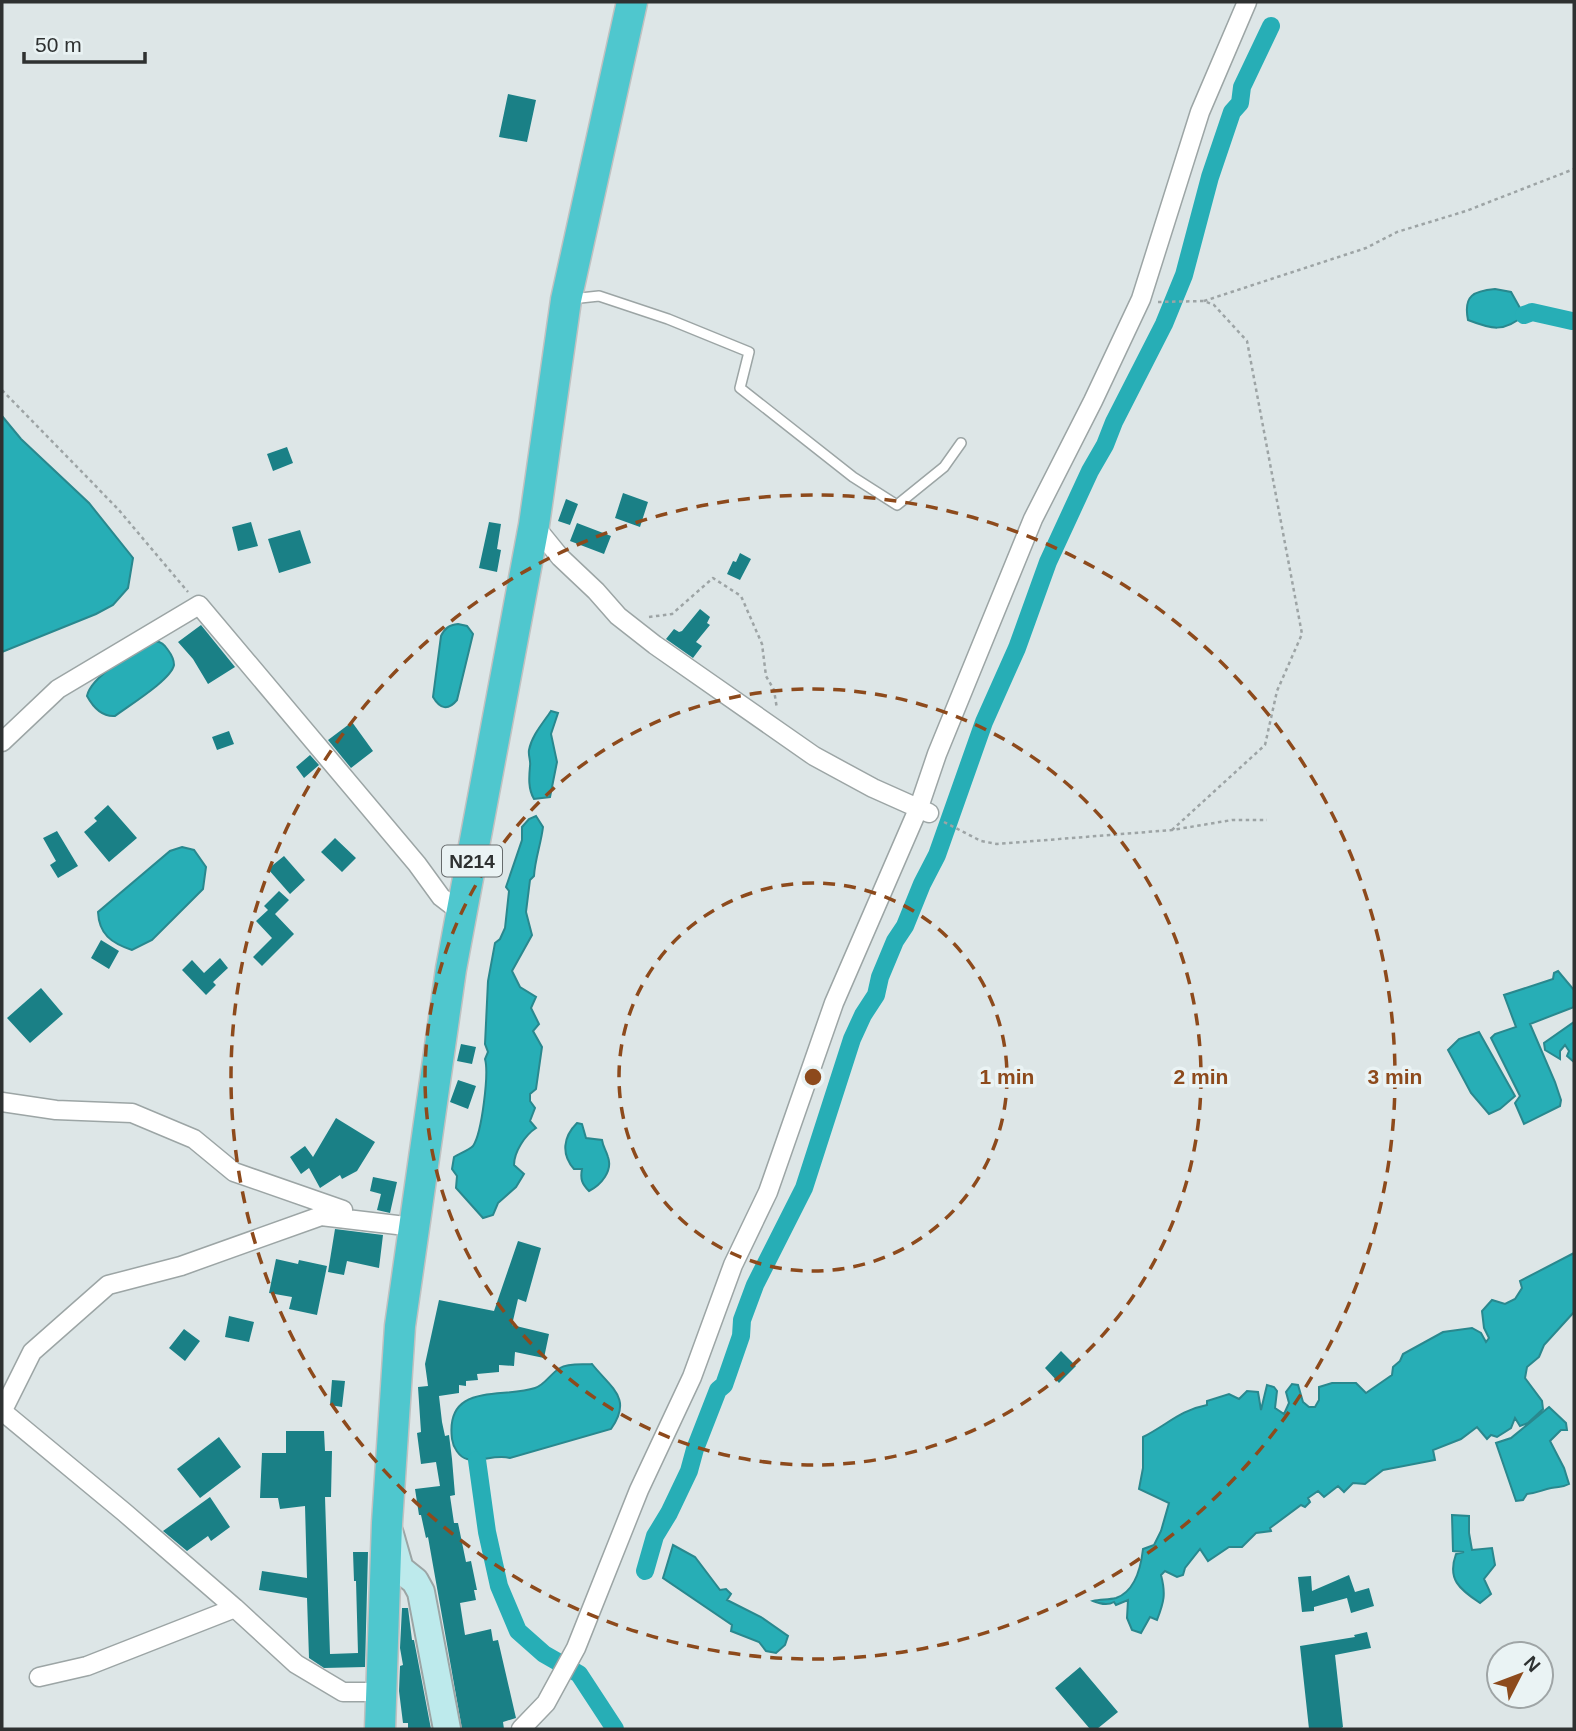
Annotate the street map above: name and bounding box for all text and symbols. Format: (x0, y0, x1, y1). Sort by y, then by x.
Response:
scale bar (24, 21, 145, 65)
text: 50 m (35, 33, 82, 56)
road number: N214 (442, 846, 502, 876)
centre of rings (801, 1065, 825, 1089)
text: 1 min (980, 1065, 1034, 1088)
text: 2 min (1174, 1065, 1228, 1088)
text: 3 min (1368, 1065, 1422, 1088)
north arrow (1485, 1640, 1555, 1710)
text: N (1520, 1652, 1545, 1676)

